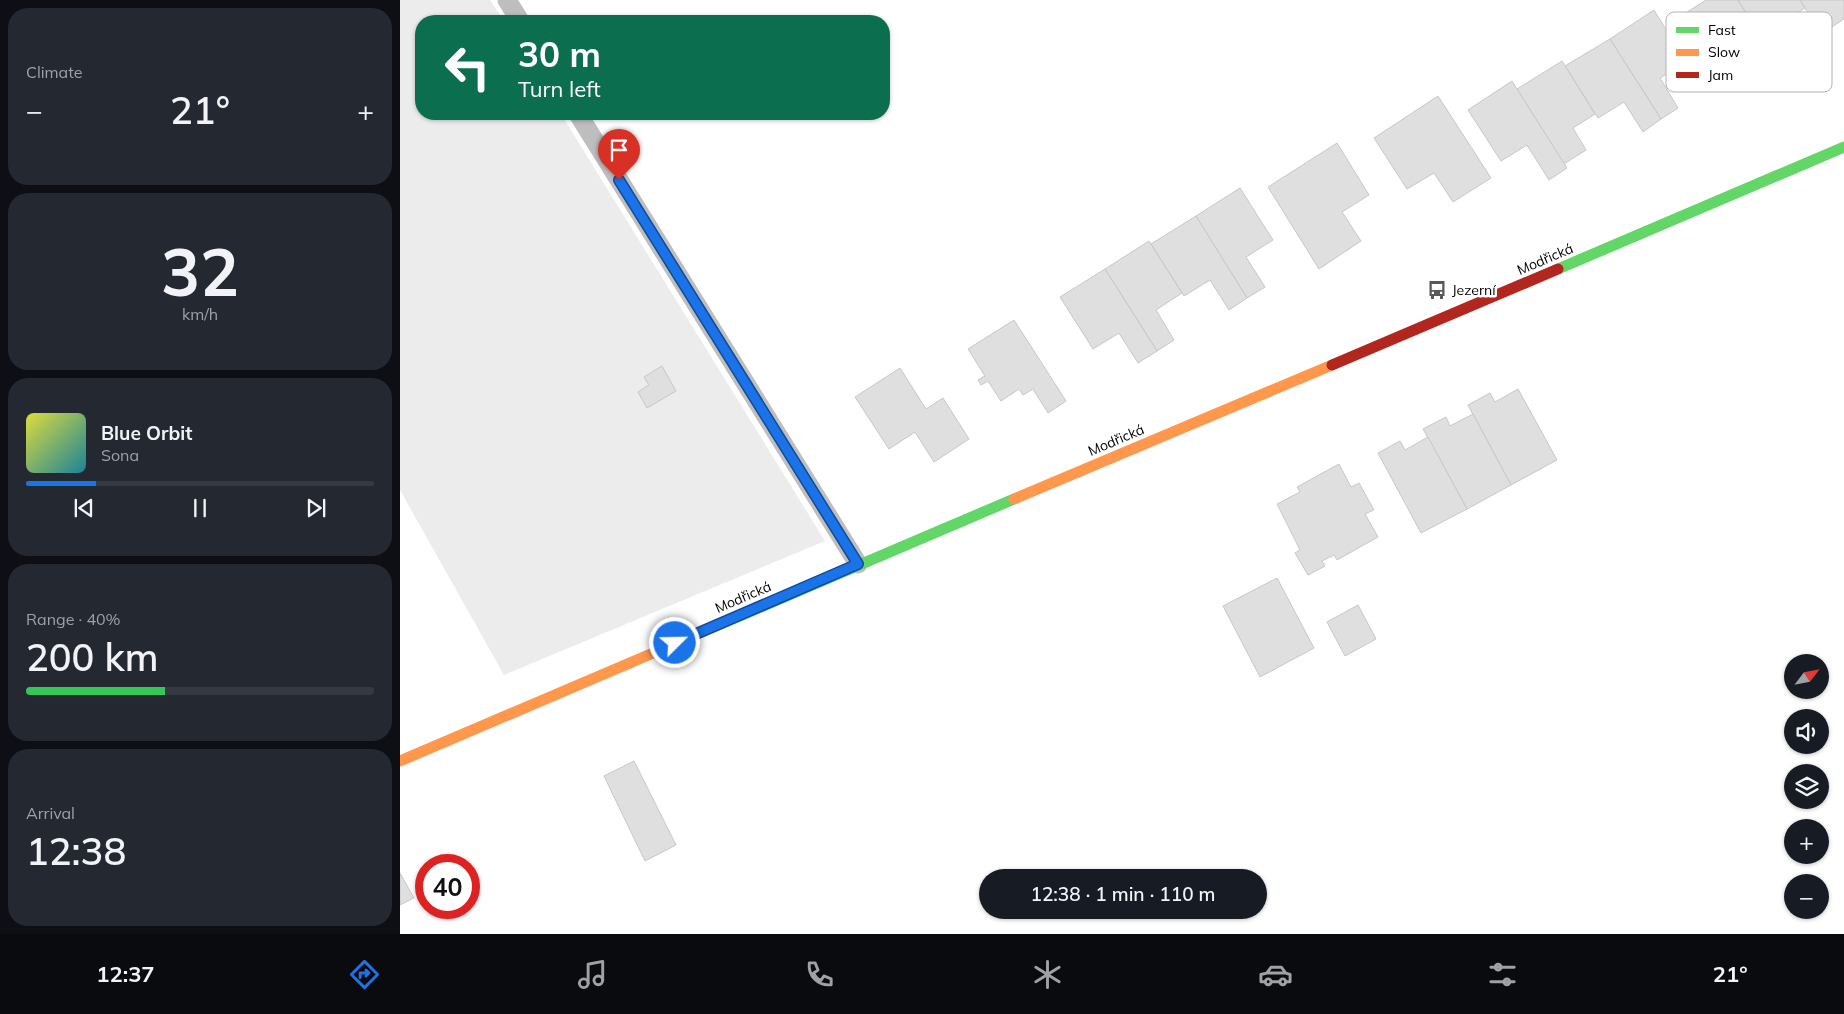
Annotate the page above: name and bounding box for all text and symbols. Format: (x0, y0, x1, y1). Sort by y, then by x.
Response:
legend (1666, 12, 1832, 92)
text: Fast (1708, 21, 1736, 39)
text: 30 m (518, 32, 601, 76)
icon: left (435, 35, 500, 100)
text: Slow (1708, 43, 1740, 61)
text: Climate (26, 62, 82, 82)
text: Jam (1708, 66, 1733, 84)
text: Turn left (518, 75, 601, 103)
text: 21° (170, 86, 230, 134)
text: − (26, 93, 43, 128)
text: + (357, 93, 374, 128)
pin (598, 129, 640, 180)
icon: arrive (605, 136, 633, 164)
text: 32 (161, 231, 239, 312)
street label: Modřická (1514, 239, 1576, 279)
bus stop icon: Jezerní (1426, 279, 1448, 301)
place label: Jezerní (1452, 281, 1496, 299)
text: km/h (182, 304, 218, 324)
street label: Modřická (1085, 420, 1147, 460)
text: Blue Orbit (101, 421, 192, 445)
text: Sona (101, 445, 139, 465)
icon: previous (70, 494, 98, 522)
icon: pause (186, 494, 214, 522)
icon: next (302, 494, 330, 522)
street label: Modřická (712, 577, 774, 617)
text: Range · 40% (26, 609, 121, 629)
position arrow (648, 616, 700, 668)
text: 200 km (26, 633, 159, 681)
north arrow (1784, 654, 1829, 699)
map controls (1784, 654, 1829, 919)
button: sound (1784, 709, 1829, 754)
button: layers (1784, 764, 1829, 809)
text: Arrival (26, 803, 75, 823)
button: + (1784, 819, 1829, 864)
text: 12:38 (26, 827, 126, 875)
speed limit sign: 40 (415, 854, 480, 919)
button: − (1784, 874, 1829, 919)
text: 12:38 · 1 min · 110 m (1030, 882, 1216, 906)
icon: directions (347, 957, 382, 992)
icon: music (575, 957, 610, 992)
icon: phone (802, 957, 837, 992)
icon: climate (1030, 957, 1065, 992)
icon: car (1258, 957, 1293, 992)
icon: filters (1485, 957, 1520, 992)
text: 12:37 (96, 960, 155, 988)
text: 21° (1713, 960, 1748, 988)

